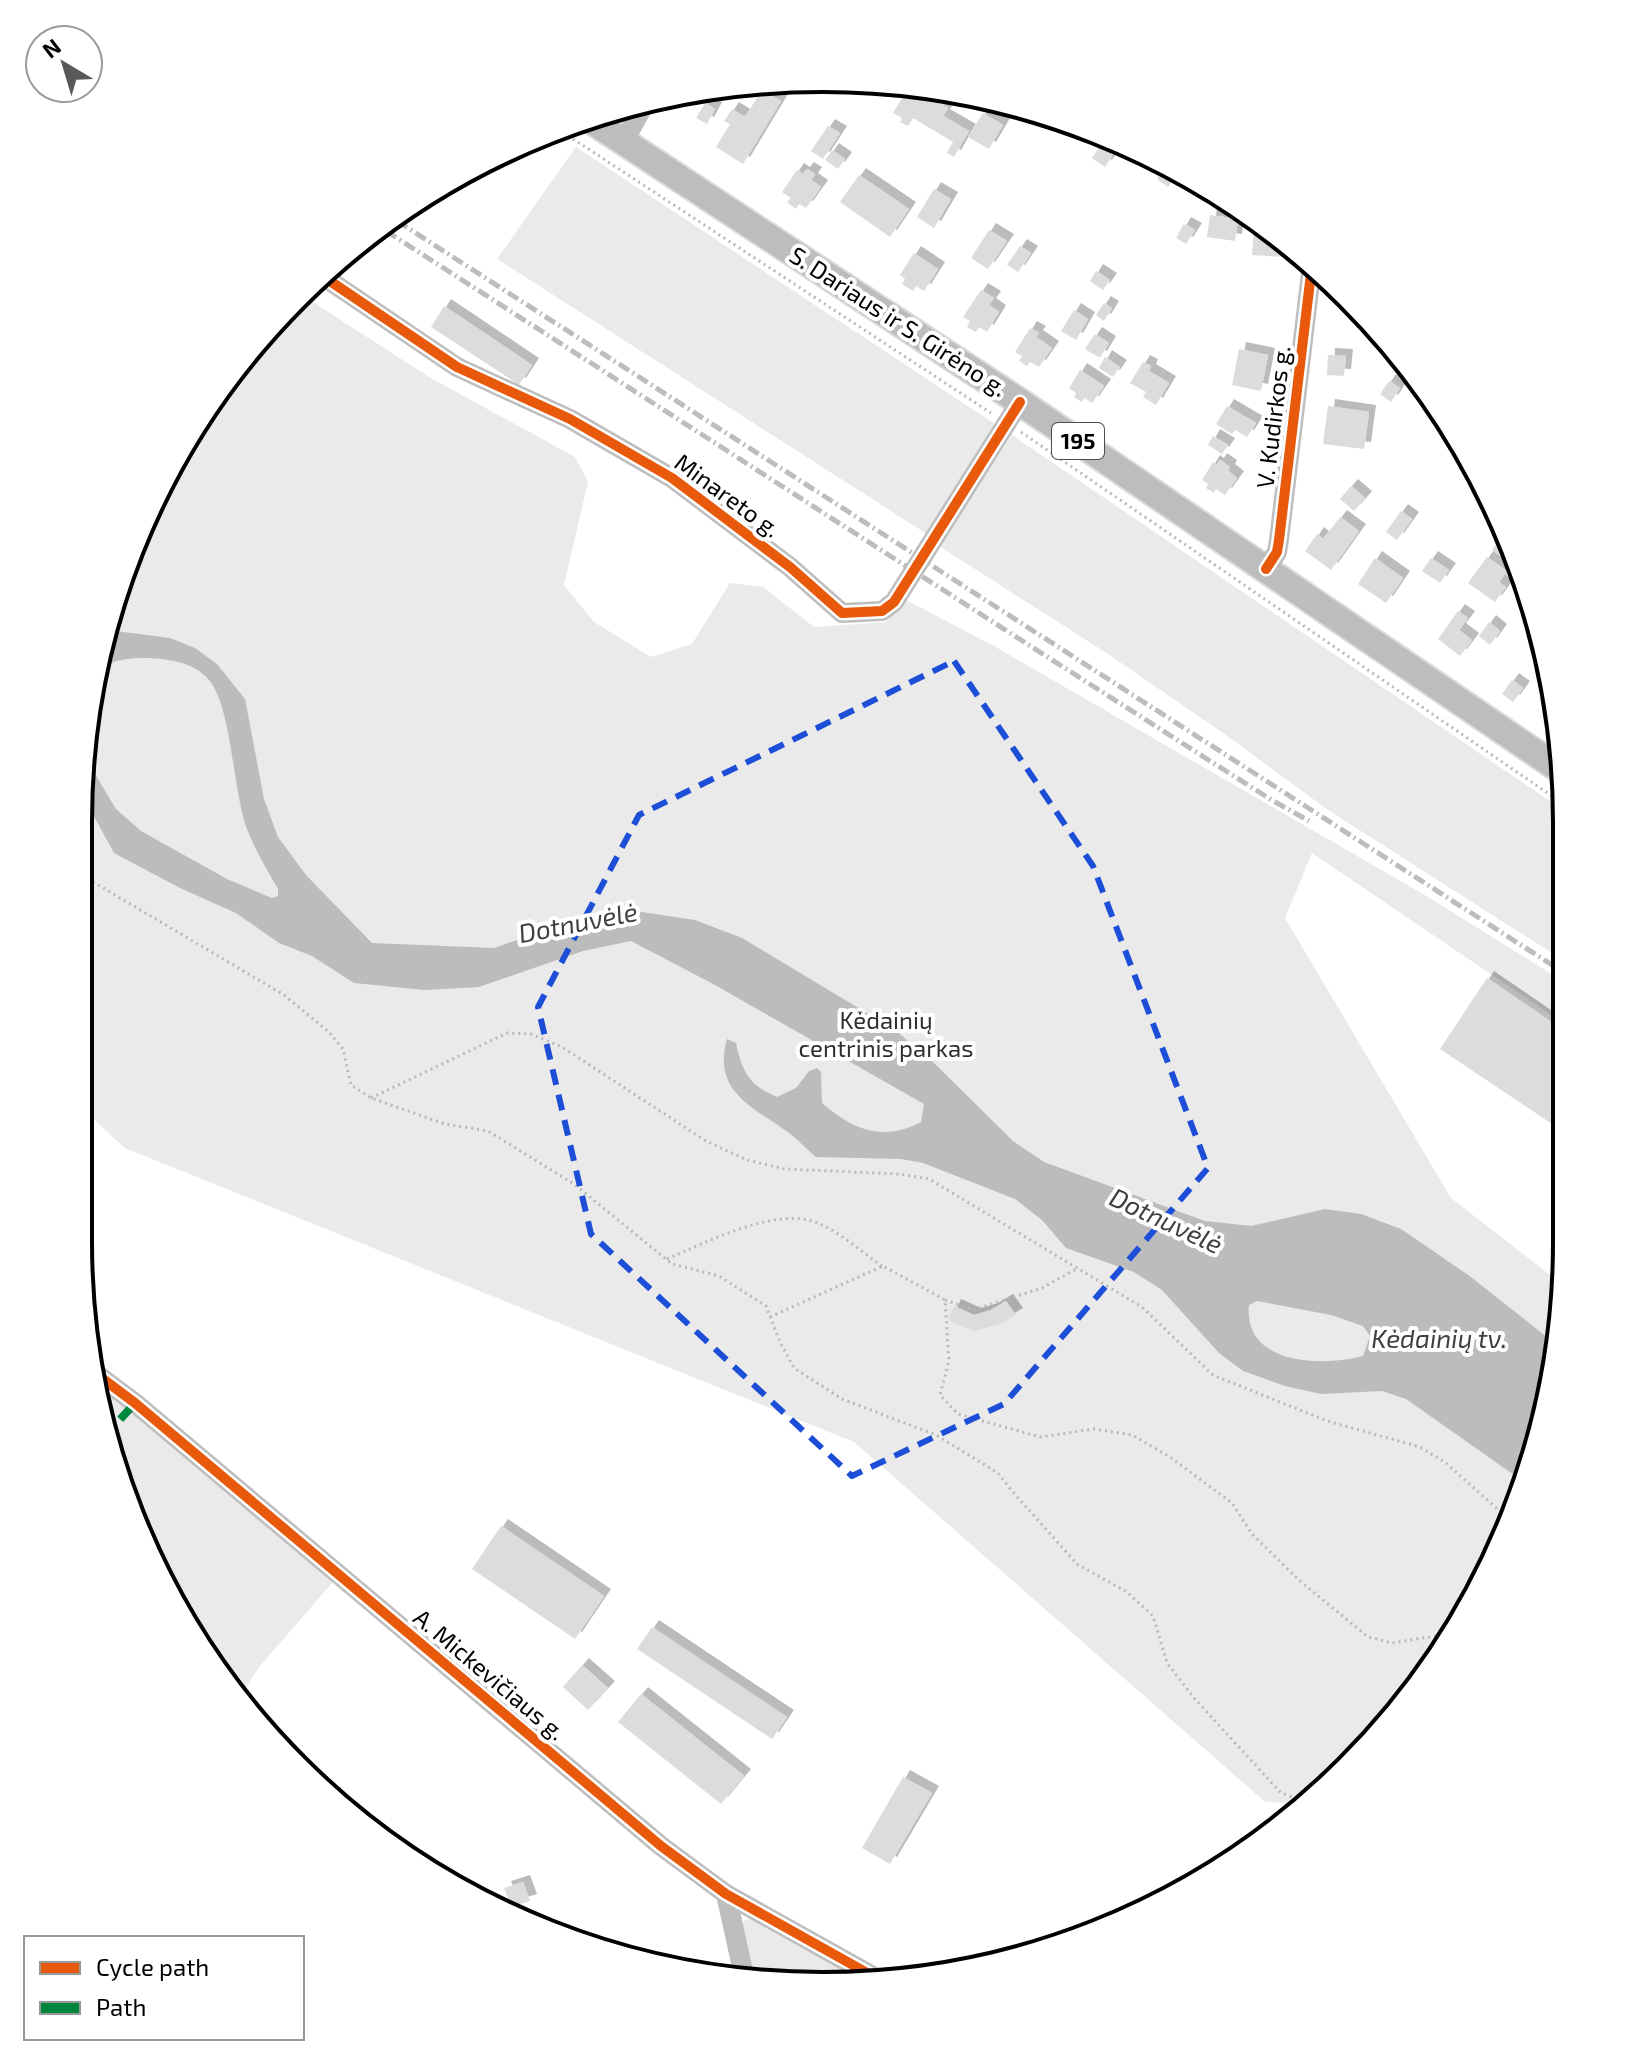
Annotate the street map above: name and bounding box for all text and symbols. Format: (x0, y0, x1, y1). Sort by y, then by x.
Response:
north arrow (24, 24, 104, 104)
text: N (37, 32, 65, 63)
street label: S. Dariaus ir S. Girėno g. (785, 240, 1013, 402)
street label: V. Kudirkos g. (1249, 344, 1296, 490)
road number: 195 (1052, 423, 1104, 459)
street label: Minareto g. (669, 447, 786, 543)
water label: Dotnuvėlė (516, 895, 640, 948)
park label: Kėdainių centrinis parkas (799, 1005, 973, 1062)
water label: Dotnuvėlė (1105, 1180, 1228, 1259)
water label: Kėdainių tv. (1371, 1322, 1507, 1353)
street label: A. Mickevičiaus g. (408, 1602, 572, 1746)
legend (24, 1936, 304, 2040)
text: Cycle path (96, 1952, 209, 1981)
text: Path (96, 1992, 146, 2021)

